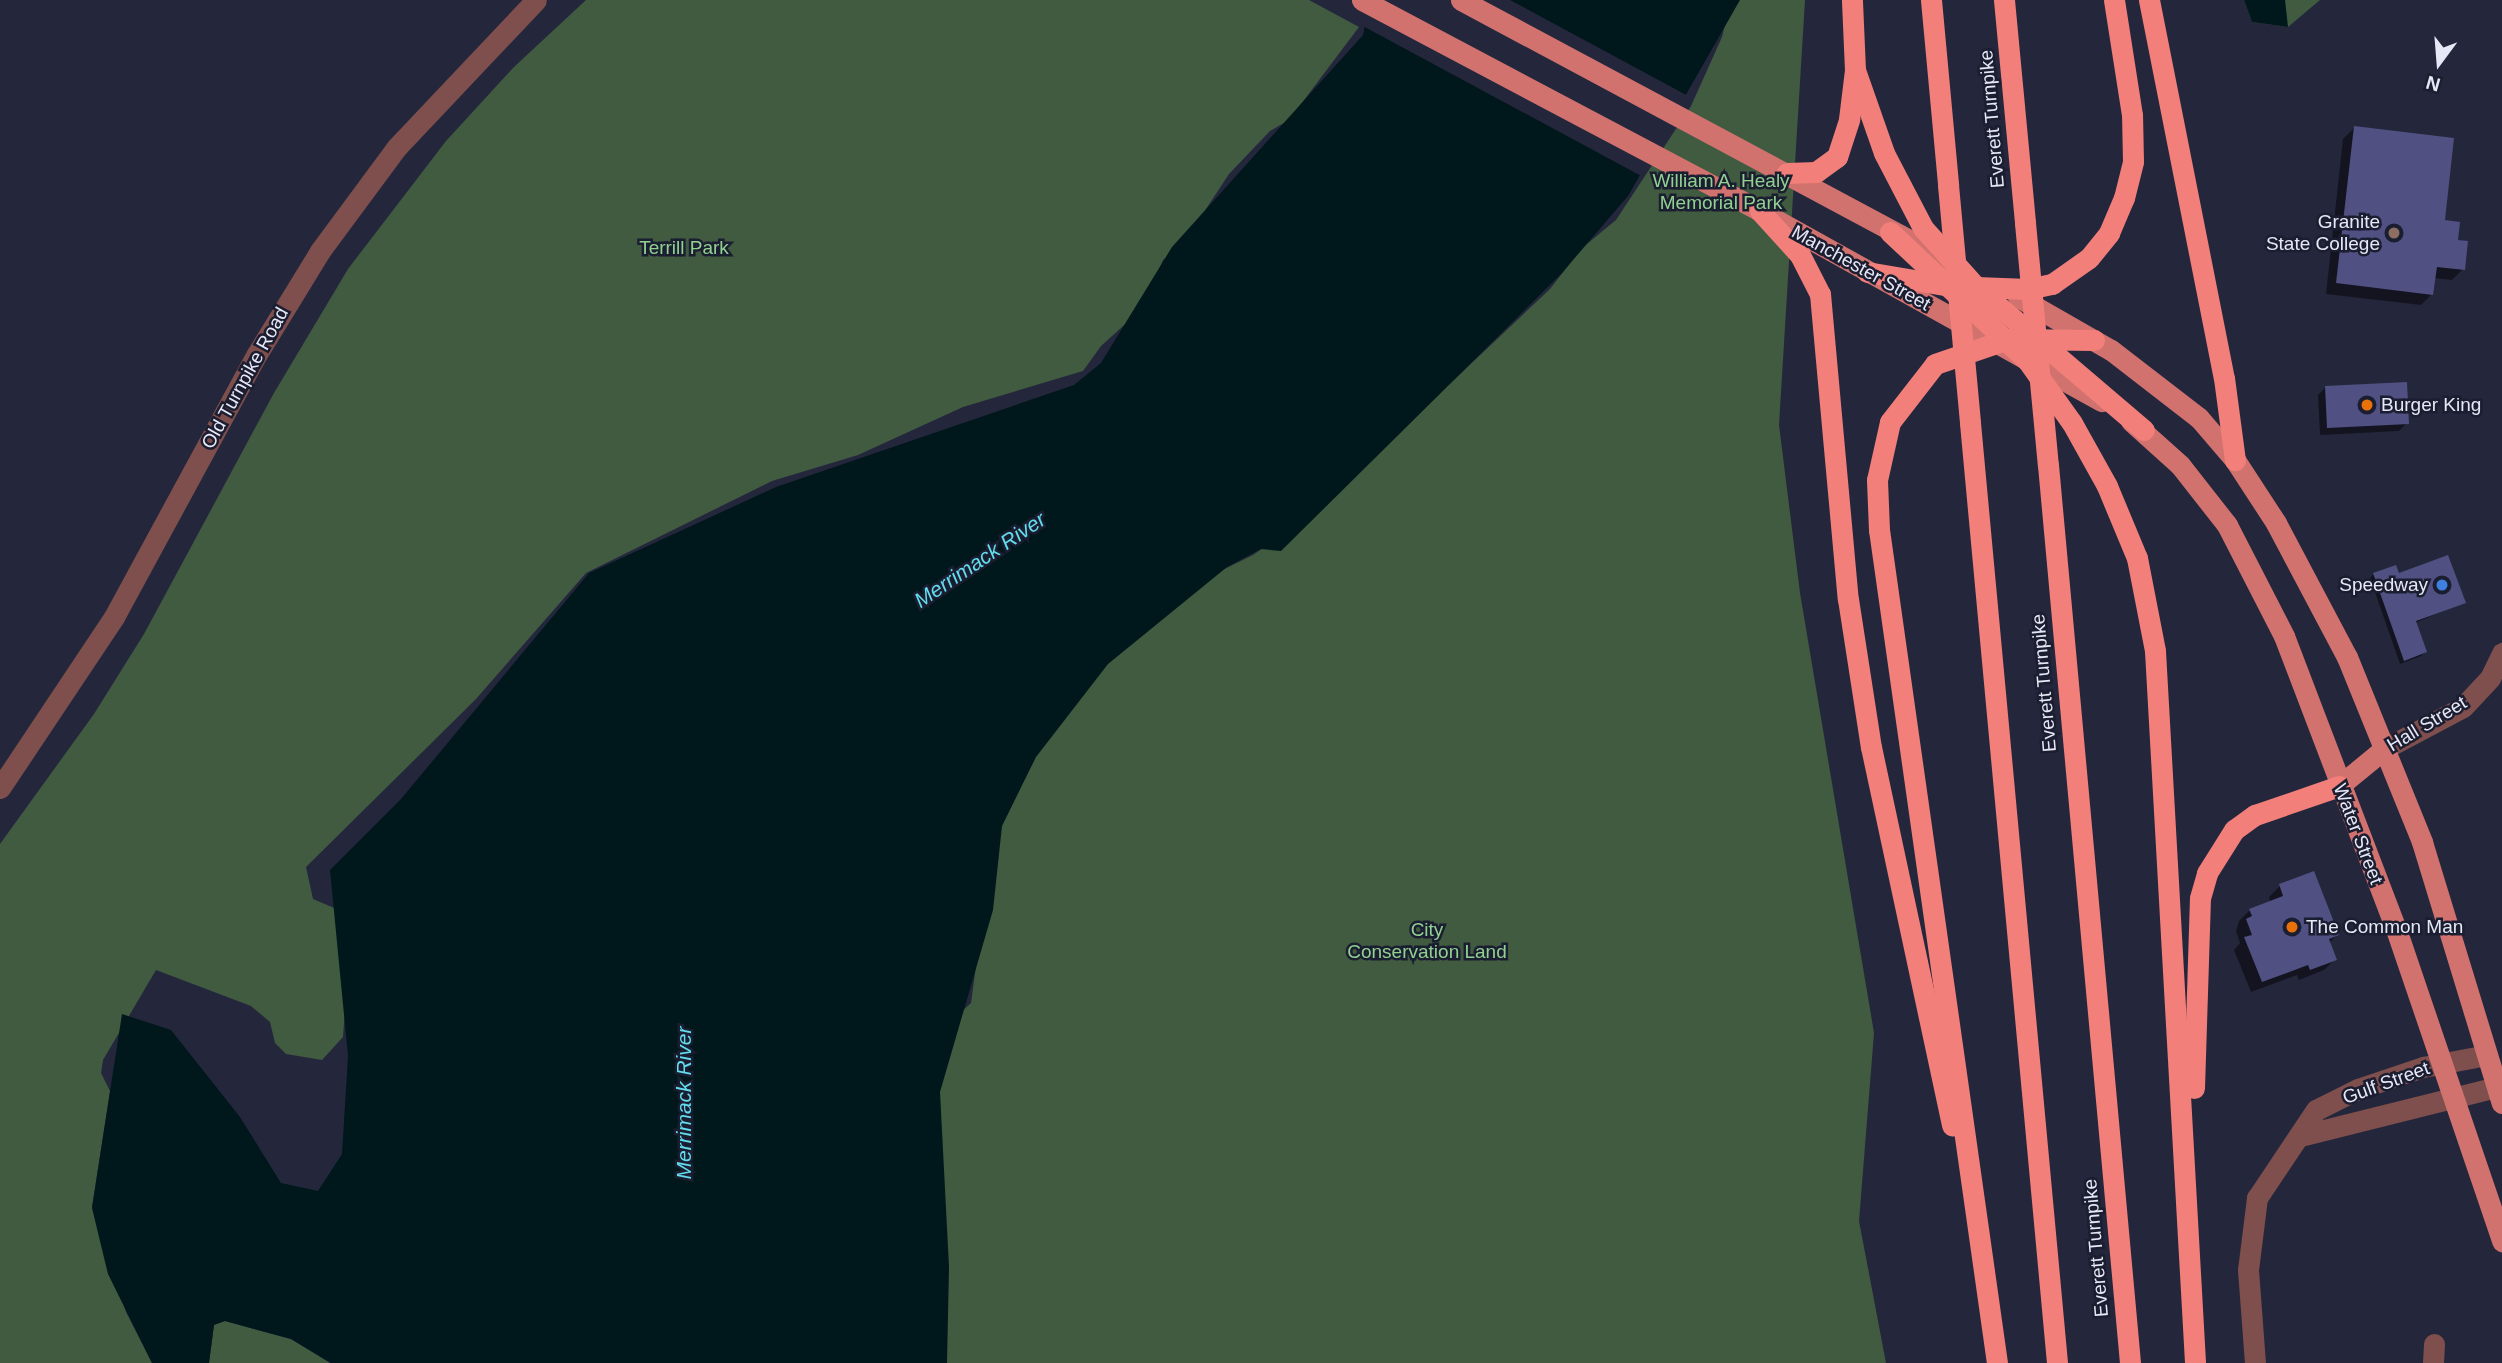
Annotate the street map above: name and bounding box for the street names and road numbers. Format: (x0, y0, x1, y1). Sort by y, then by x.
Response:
street label: Everett Turnpike (1975, 49, 2009, 189)
street label: Manchester Street (1788, 220, 1934, 316)
street label: Old Turnpike Road (197, 303, 293, 453)
street label: Everett Turnpike (2027, 613, 2061, 753)
street label: Hall Street (2383, 691, 2471, 757)
street label: Water Street (2328, 780, 2388, 888)
street label: Gulf Street (2339, 1057, 2433, 1109)
street label: Everett Turnpike (2079, 1178, 2113, 1318)

